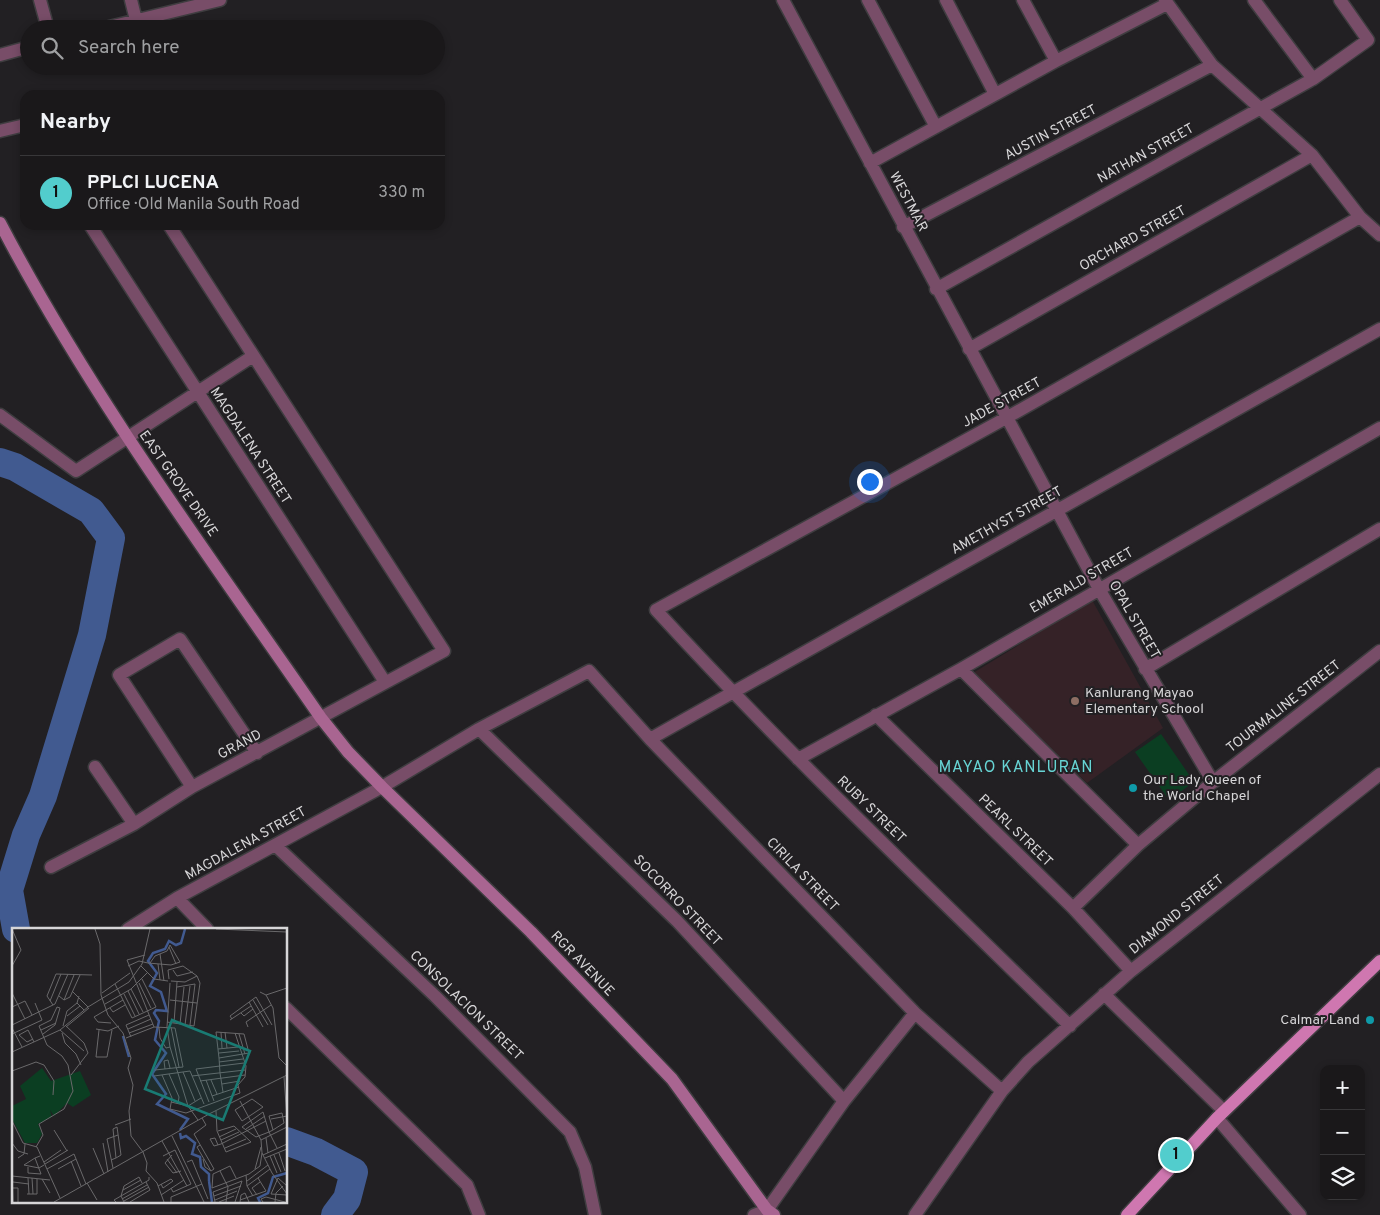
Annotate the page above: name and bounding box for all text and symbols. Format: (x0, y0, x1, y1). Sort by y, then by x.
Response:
search box (20, 20, 445, 75)
icon: search (38, 34, 66, 62)
text: Search here (78, 36, 180, 60)
street label: AUSTIN STREET (1002, 101, 1100, 165)
text: Nearby (40, 109, 111, 136)
street label: NATHAN STREET (1095, 120, 1197, 188)
street label: WESTMAR (885, 169, 931, 235)
text: PPLCI LUCENA (87, 171, 219, 195)
text: 1 (53, 183, 59, 203)
text: 330 m (378, 183, 425, 203)
text: Office · Old Manila South Road (87, 195, 300, 215)
street label: ORCHARD STREET (1077, 203, 1189, 275)
street label: JADE STREET (959, 374, 1045, 432)
street label: MAGDALENA STREET (206, 384, 294, 508)
street label: EAST GROVE DRIVE (135, 428, 221, 540)
your location (857, 469, 883, 495)
street label: AMETHYST STREET (948, 483, 1066, 559)
street label: EMERALD STREET (1027, 544, 1137, 618)
street label: OPAL STREET (1105, 578, 1163, 662)
street label: TOURMALINE STREET (1223, 657, 1345, 757)
place label: Kanlurang Mayao Elementary School (1085, 685, 1204, 718)
marker: Kanlurang Mayao Elementary School (1069, 695, 1081, 707)
street label: GRAND (215, 726, 265, 764)
district label: MAYAO KANLURAN (938, 758, 1094, 778)
place label: Our Lady Queen of the World Chapel (1143, 772, 1261, 805)
street label: RUBY STREET (833, 773, 909, 847)
marker: Our Lady Queen of the World Chapel (1127, 782, 1139, 794)
street label: PEARL STREET (974, 791, 1056, 871)
street label: MAGDALENA STREET (182, 804, 310, 884)
street label: CIRILA STREET (762, 834, 842, 916)
street label: SOCORRO STREET (629, 852, 725, 950)
street label: DIAMOND STREET (1126, 872, 1228, 958)
inset map (12, 928, 288, 1202)
street label: RGR AVENUE (547, 928, 617, 1000)
street label: CONSOLACION STREET (406, 947, 526, 1065)
place label: Calmar Land (1280, 1012, 1360, 1029)
marker: Calmar Land (1364, 1014, 1376, 1026)
map controls (1320, 1065, 1365, 1200)
button: + (1320, 1065, 1365, 1110)
button: − (1320, 1110, 1365, 1155)
pin: 1 (1160, 1136, 1192, 1174)
button: layers (1320, 1155, 1365, 1200)

